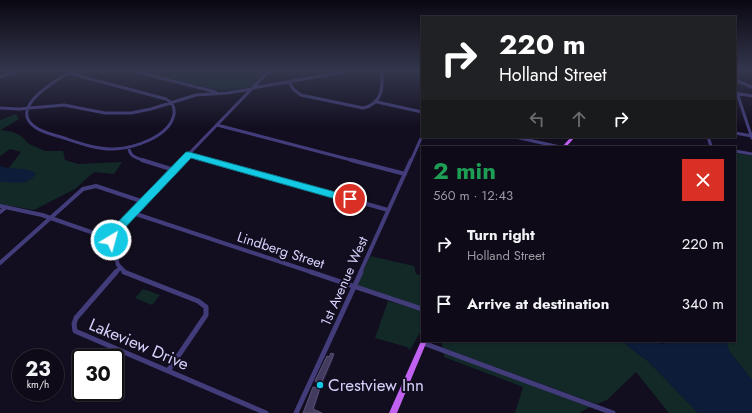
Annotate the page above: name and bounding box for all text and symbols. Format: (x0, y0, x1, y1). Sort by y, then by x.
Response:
text: 220 m (499, 24, 586, 65)
icon: right (433, 32, 485, 84)
text: Holland Street (499, 62, 607, 88)
icon: left (526, 108, 548, 130)
icon: ahead (568, 108, 590, 130)
icon: right (610, 108, 632, 130)
text: 2 min (433, 153, 496, 188)
button: close (682, 159, 724, 201)
pin (333, 182, 367, 216)
text: 560 m · 12:43 (433, 186, 513, 205)
icon: arrive (339, 188, 361, 210)
position arrow (90, 219, 132, 261)
text: Turn right (467, 224, 535, 246)
street label: Lindberg Street (235, 226, 328, 274)
street label: 1st Avenue West (315, 232, 373, 329)
icon: right (433, 233, 455, 255)
text: 220 m (682, 233, 724, 255)
text: Holland Street (467, 246, 545, 265)
icon: arrive (433, 293, 455, 315)
text: Arrive at destination (467, 293, 609, 315)
text: 340 m (682, 293, 724, 315)
street label: Lakeview Drive (85, 312, 193, 376)
speed limit sign: 30 (72, 349, 124, 401)
text: 23 (25, 355, 51, 384)
place label: Crestview Inn (328, 373, 424, 397)
text: km/h (27, 377, 49, 392)
marker: Crestview Inn (315, 380, 325, 390)

